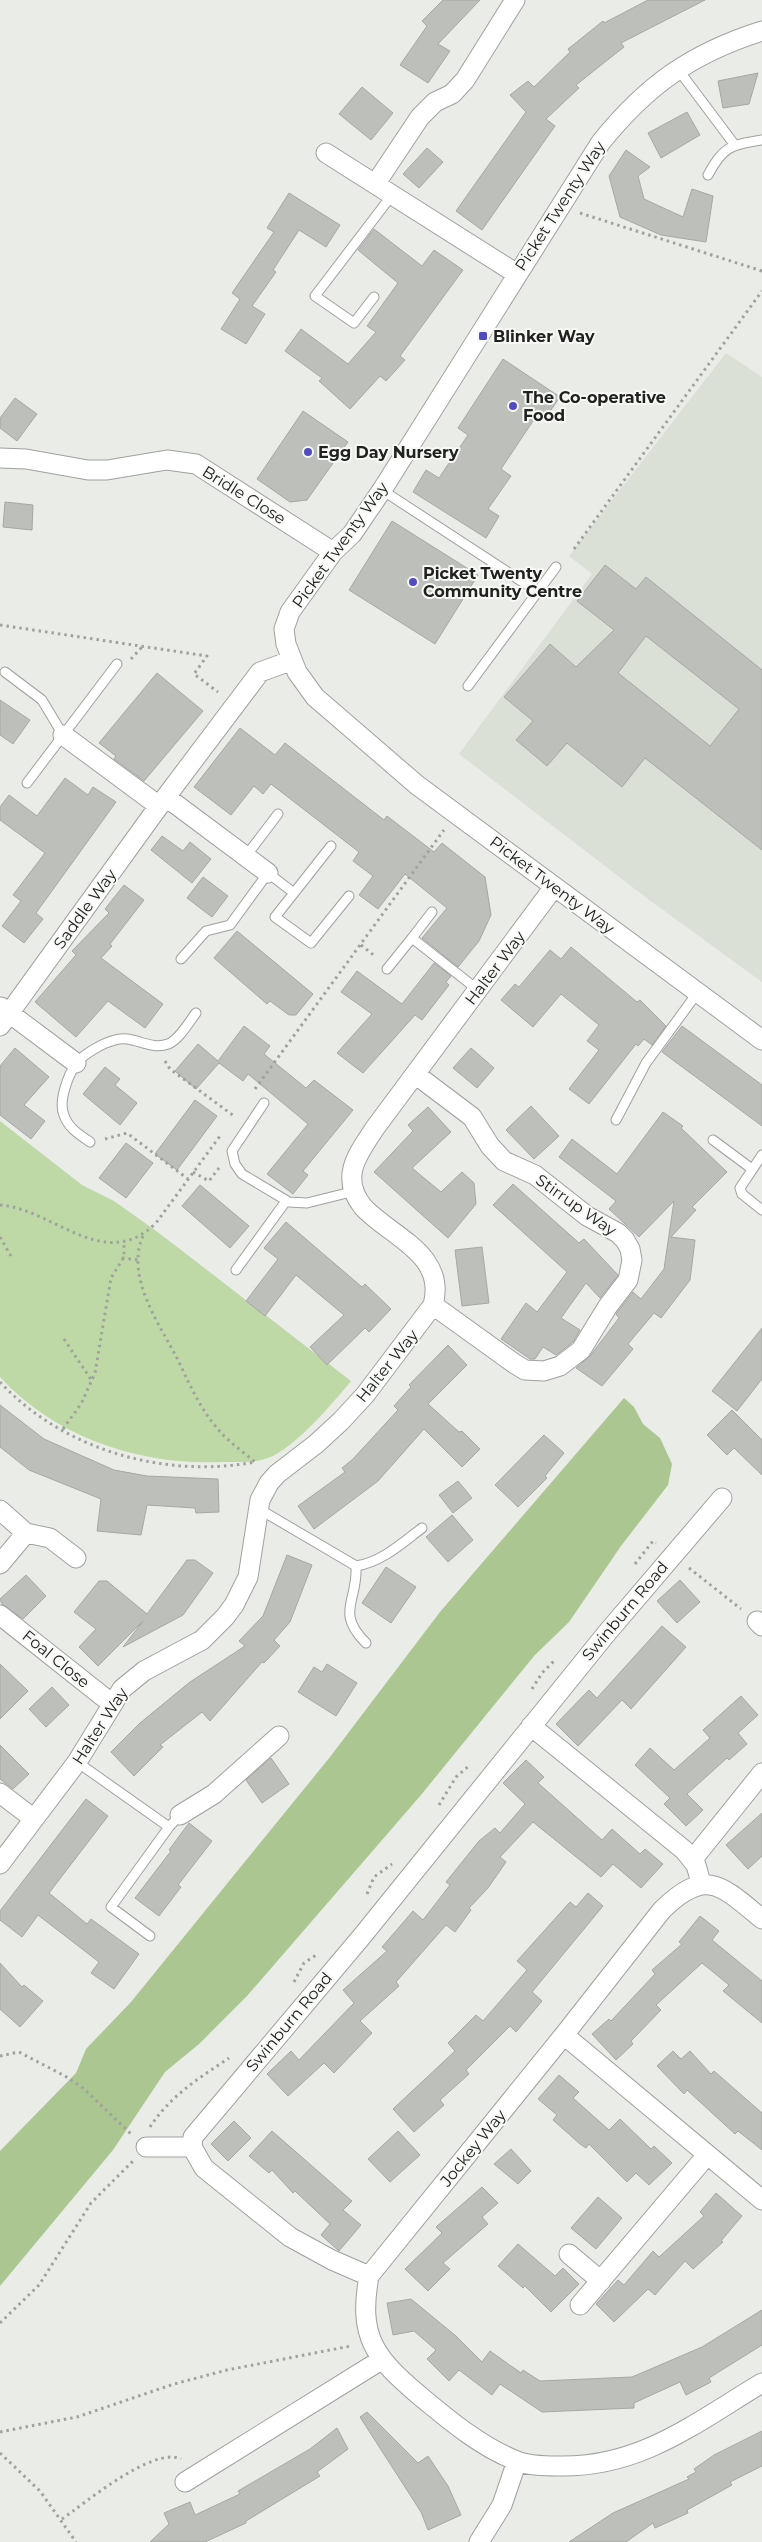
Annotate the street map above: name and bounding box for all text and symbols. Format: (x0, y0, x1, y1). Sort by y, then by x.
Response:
street label: Picket Twenty Way (511, 137, 609, 274)
place label: Blinker Way (493, 327, 595, 346)
marker: Blinker Way (477, 330, 489, 342)
place label: The Co-operative Food (523, 388, 666, 425)
marker: The Co-operative Food (507, 400, 519, 412)
place label: Egg Day Nursery (318, 443, 459, 462)
marker: Egg Day Nursery (302, 446, 314, 458)
street label: Bridle Close (199, 462, 289, 528)
street label: Picket Twenty Way (288, 478, 392, 612)
place label: Picket Twenty Community Centre (423, 564, 582, 601)
marker: Picket Twenty Community Centre (407, 576, 419, 588)
street label: Picket Twenty Way (486, 832, 618, 938)
street label: Saddle Way (50, 865, 120, 953)
street label: Halter Way (461, 927, 529, 1009)
street label: Stirrup Way (532, 1170, 620, 1240)
street label: Halter Way (352, 1326, 422, 1406)
street label: Swinburn Road (578, 1558, 672, 1664)
street label: Foal Close (19, 1626, 93, 1692)
street label: Halter Way (68, 1684, 132, 1768)
street label: Swinburn Road (242, 1969, 336, 2075)
street label: Jockey Way (436, 2106, 510, 2191)

